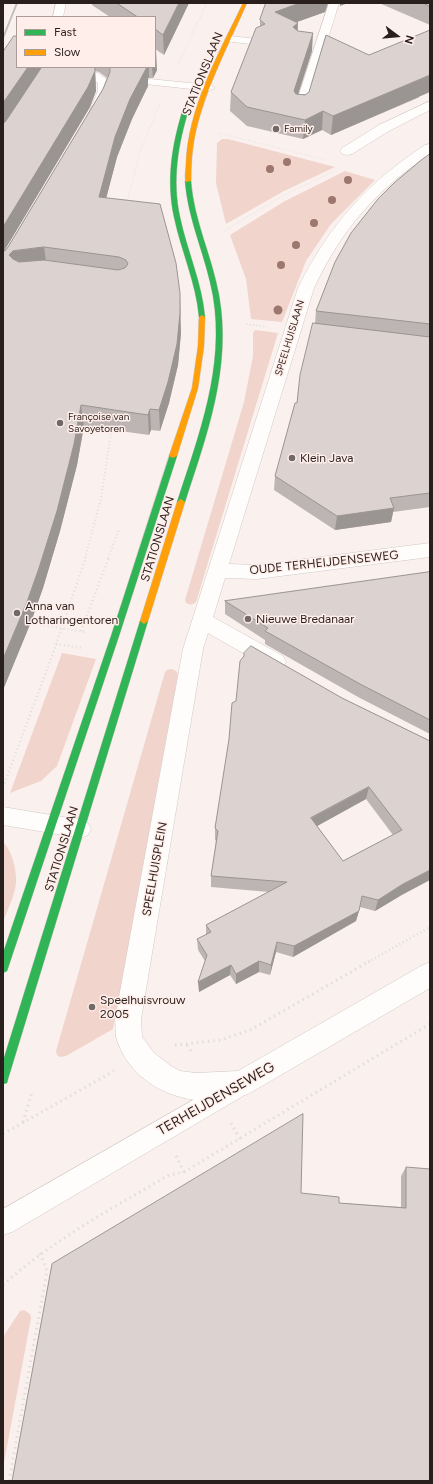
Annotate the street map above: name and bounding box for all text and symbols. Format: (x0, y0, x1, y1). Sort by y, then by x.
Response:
legend (16, 16, 156, 68)
north arrow (377, 16, 417, 56)
text: Fast (54, 25, 77, 39)
street label: STATIONSLAAN (180, 30, 226, 118)
text: N (402, 34, 416, 45)
text: Slow (54, 45, 80, 59)
place label: Family (284, 123, 313, 135)
marker: Family (271, 124, 281, 134)
street label: SPEELHUISLAAN (273, 299, 307, 377)
place label: Françoise van Savoyetoren (68, 411, 129, 434)
marker: Françoise van Savoyetoren (55, 418, 65, 428)
place label: Klein Java (300, 451, 353, 465)
marker: Klein Java (287, 453, 297, 463)
street label: STATIONSLAAN (138, 494, 178, 584)
street label: OUDE TERHEIJDENSEWEG (249, 548, 399, 578)
place label: Anna van Lotharingentoren (25, 599, 118, 627)
marker: Anna van Lotharingentoren (12, 608, 22, 618)
place label: Nieuwe Bredanaar (256, 612, 354, 626)
marker: Nieuwe Bredanaar (243, 614, 253, 624)
street label: STATIONSLAAN (42, 804, 82, 894)
street label: SPEELHUISPLEIN (140, 821, 170, 917)
place label: Speelhuisvrouw 2005 (100, 993, 185, 1021)
marker: Speelhuisvrouw 2005 (87, 1002, 97, 1012)
street label: TERHEIJDENSEWEG (154, 1059, 278, 1139)

